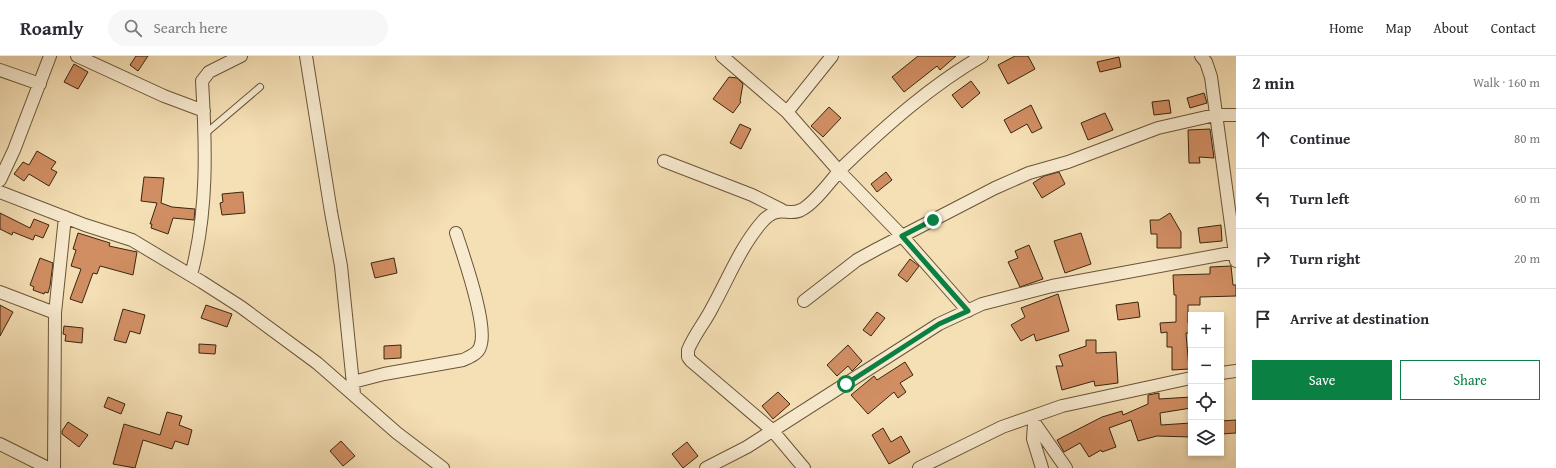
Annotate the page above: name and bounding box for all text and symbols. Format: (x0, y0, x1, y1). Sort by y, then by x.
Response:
search box (108, 10, 388, 46)
text: Roamly (20, 14, 84, 42)
icon: search (122, 17, 144, 39)
text: Search here (154, 17, 228, 38)
text: Home (1329, 18, 1364, 38)
text: Map (1386, 18, 1411, 38)
text: About (1433, 18, 1469, 38)
text: Contact (1491, 18, 1536, 38)
text: 2 min (1252, 70, 1294, 95)
text: Walk · 160 m (1473, 73, 1540, 92)
icon: ahead (1252, 128, 1274, 150)
text: Continue (1290, 128, 1351, 149)
text: 80 m (1514, 129, 1540, 148)
icon: left (1252, 188, 1274, 210)
text: Turn left (1290, 188, 1349, 209)
text: 60 m (1514, 189, 1540, 208)
route end (924, 211, 942, 229)
icon: right (1252, 248, 1274, 270)
text: Turn right (1290, 248, 1361, 269)
text: 20 m (1514, 249, 1540, 268)
icon: arrive (1252, 308, 1274, 330)
text: Arrive at destination (1290, 308, 1429, 329)
map controls (1188, 312, 1224, 456)
button: + (1188, 312, 1224, 348)
button: − (1188, 348, 1224, 384)
button: Save (1252, 360, 1392, 400)
button: Share (1400, 360, 1540, 400)
route start (837, 375, 855, 393)
button: locate (1188, 384, 1224, 420)
button: layers (1188, 420, 1224, 456)

